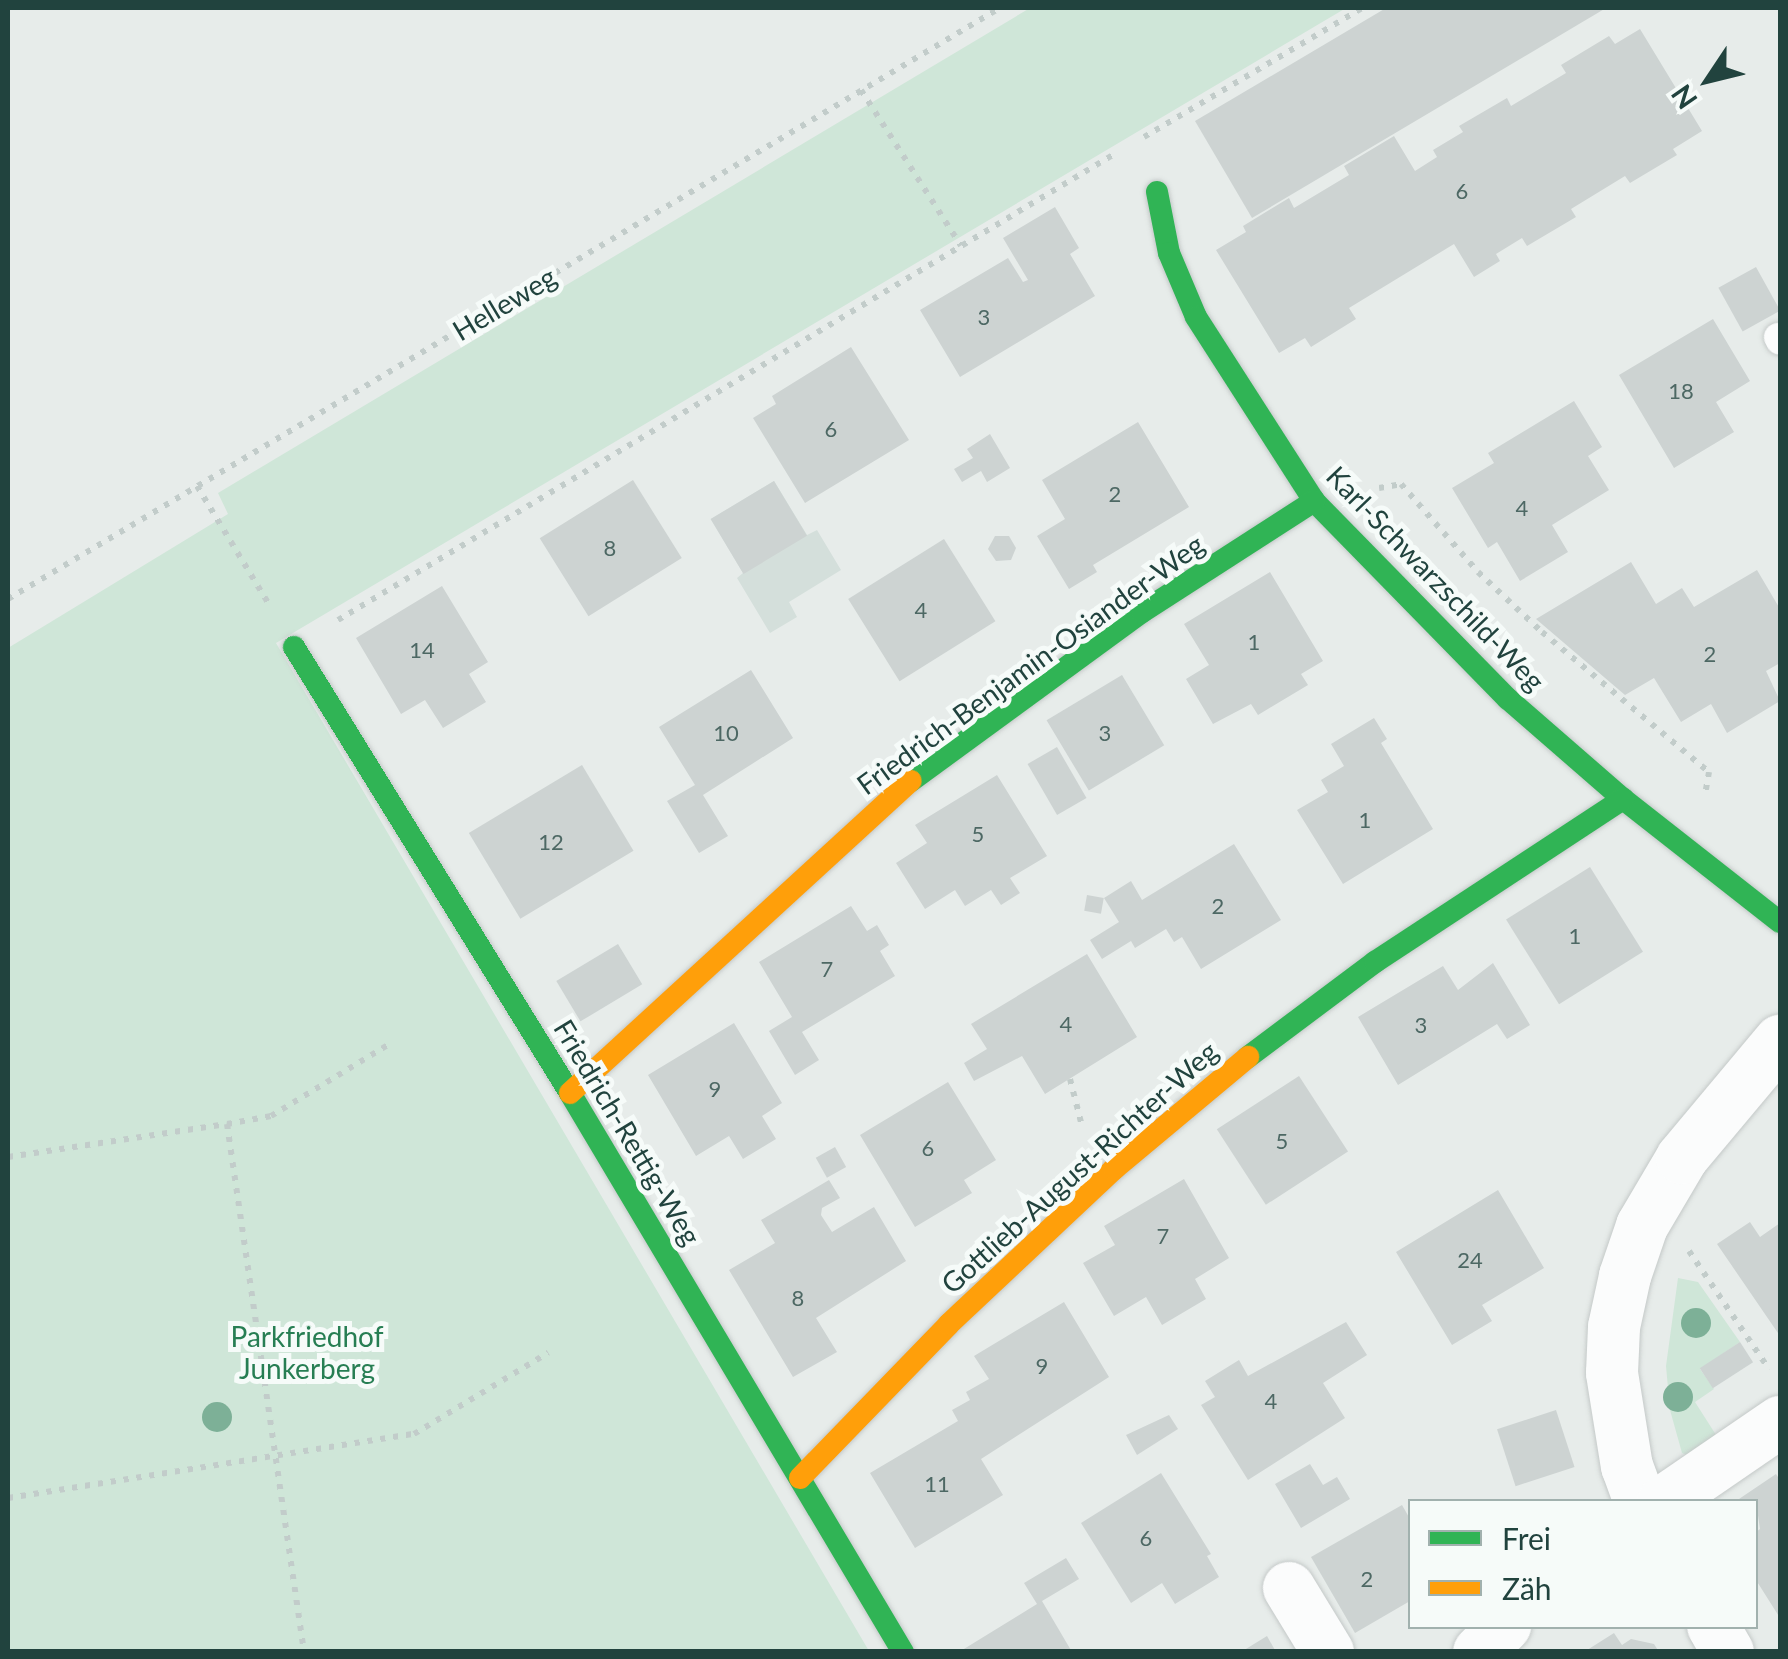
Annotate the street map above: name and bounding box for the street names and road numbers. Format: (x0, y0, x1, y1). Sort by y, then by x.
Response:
street label: Helleweg (446, 259, 562, 347)
street label: Karl-Schwarzschild-Weg (1320, 459, 1552, 697)
street label: Friedrich-Benjamin-Osiander-Weg (850, 527, 1210, 801)
street label: Friedrich-Rettig-Weg (547, 1013, 709, 1251)
street label: Gottlieb-August-Richter-Weg (934, 1034, 1224, 1300)

